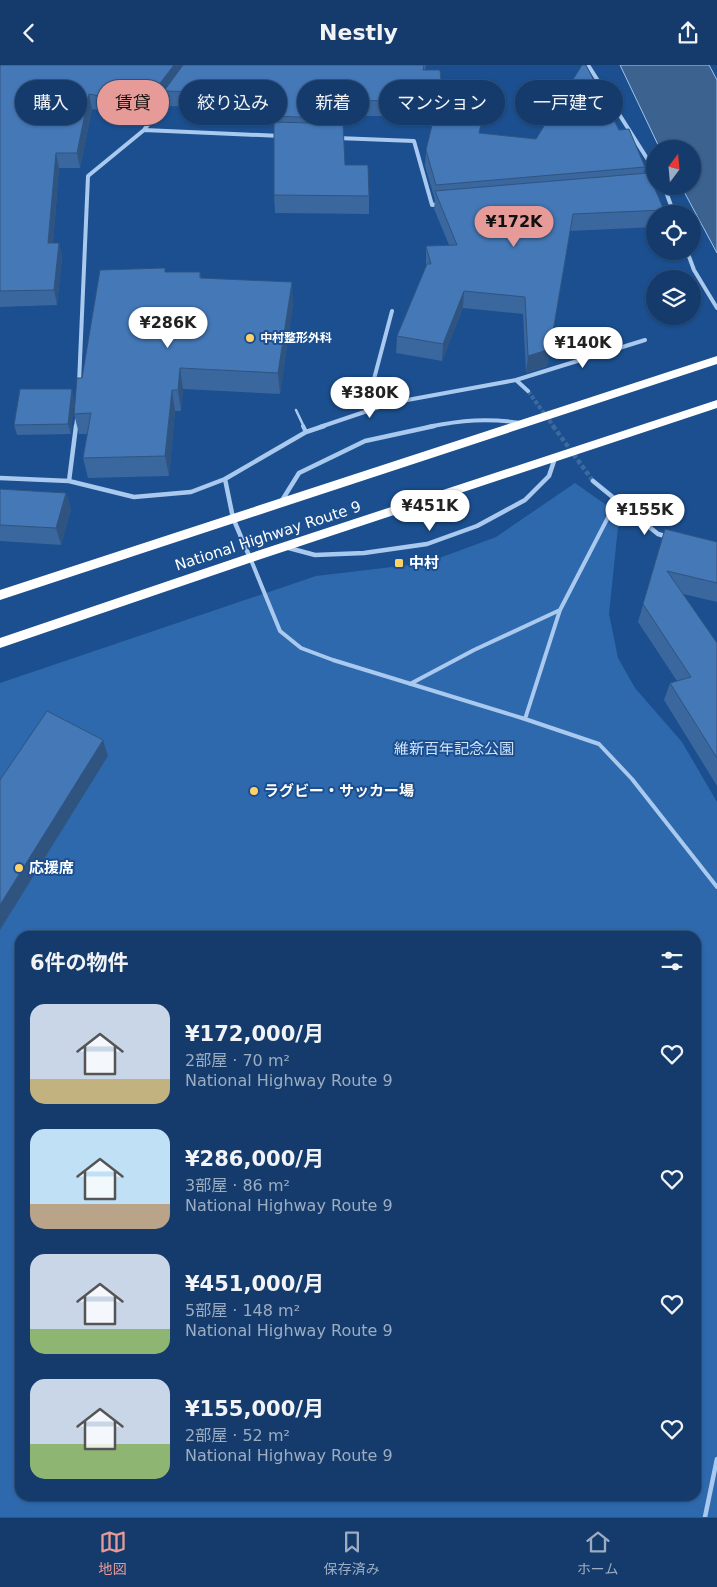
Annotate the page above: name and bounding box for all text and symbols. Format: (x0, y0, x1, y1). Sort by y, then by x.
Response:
icon: back (15, 19, 43, 47)
icon: share (674, 19, 702, 47)
text: Nestly (319, 20, 398, 45)
chip: 購入 (15, 80, 87, 125)
chip: 賃貸 (97, 80, 169, 125)
chip: 絞り込み (179, 80, 287, 125)
chip: 新着 (297, 80, 369, 125)
chip: マンション (379, 80, 505, 125)
chip: 一戸建て (515, 80, 623, 125)
north arrow (646, 140, 701, 195)
map controls (646, 140, 701, 325)
pin: ¥172K (479, 205, 549, 248)
button: locate (646, 205, 701, 260)
text: ¥172K (486, 212, 542, 231)
button: layers (646, 270, 701, 325)
pin: ¥286K (133, 307, 203, 349)
text: ¥286K (140, 313, 196, 332)
pin: ¥140K (548, 327, 618, 369)
place label: 中村整形外科 (260, 331, 332, 345)
marker: 中村整形外科 (244, 332, 256, 344)
text: ¥140K (555, 333, 611, 352)
pin: ¥380K (335, 377, 405, 419)
text: ¥380K (342, 383, 398, 402)
pin: ¥451K (395, 489, 465, 532)
pin: ¥155K (610, 493, 680, 536)
text: ¥451K (402, 496, 458, 515)
street label: National Highway Route 9 (173, 497, 363, 575)
text: ¥155K (617, 500, 673, 519)
place label: 中村 (409, 554, 439, 572)
marker: 中村 (393, 557, 405, 569)
park label: 維新百年記念公園 (394, 740, 514, 758)
place label: ラグビー・サッカー場 (264, 782, 414, 800)
marker: ラグビー・サッカー場 (248, 785, 260, 797)
place label: 応援席 (29, 859, 74, 877)
marker: 応援席 (13, 862, 25, 874)
icon: filters (658, 947, 686, 975)
text: 6件の物件 (30, 951, 129, 975)
text: ¥172,000/月 (185, 1022, 324, 1046)
icon: home (70, 1024, 130, 1084)
icon: heart (658, 1040, 686, 1068)
text: 2部屋 · 70 m² (185, 1051, 290, 1070)
text: National Highway Route 9 (185, 1071, 393, 1090)
text: ¥286,000/月 (185, 1147, 324, 1171)
icon: home (70, 1149, 130, 1209)
icon: heart (658, 1165, 686, 1193)
text: 3部屋 · 86 m² (185, 1176, 290, 1195)
text: National Highway Route 9 (185, 1196, 393, 1215)
text: ¥451,000/月 (185, 1272, 324, 1296)
icon: home (70, 1274, 130, 1334)
icon: heart (658, 1290, 686, 1318)
text: 5部屋 · 148 m² (185, 1301, 300, 1320)
text: National Highway Route 9 (185, 1321, 393, 1340)
text: ¥155,000/月 (185, 1397, 324, 1421)
icon: home (70, 1399, 130, 1459)
icon: heart (658, 1415, 686, 1443)
text: 2部屋 · 52 m² (185, 1426, 290, 1445)
text: National Highway Route 9 (185, 1446, 393, 1465)
tab: 地図 (99, 1528, 127, 1578)
tab: 保存済み (324, 1528, 380, 1578)
tab: ホーム (577, 1528, 618, 1578)

